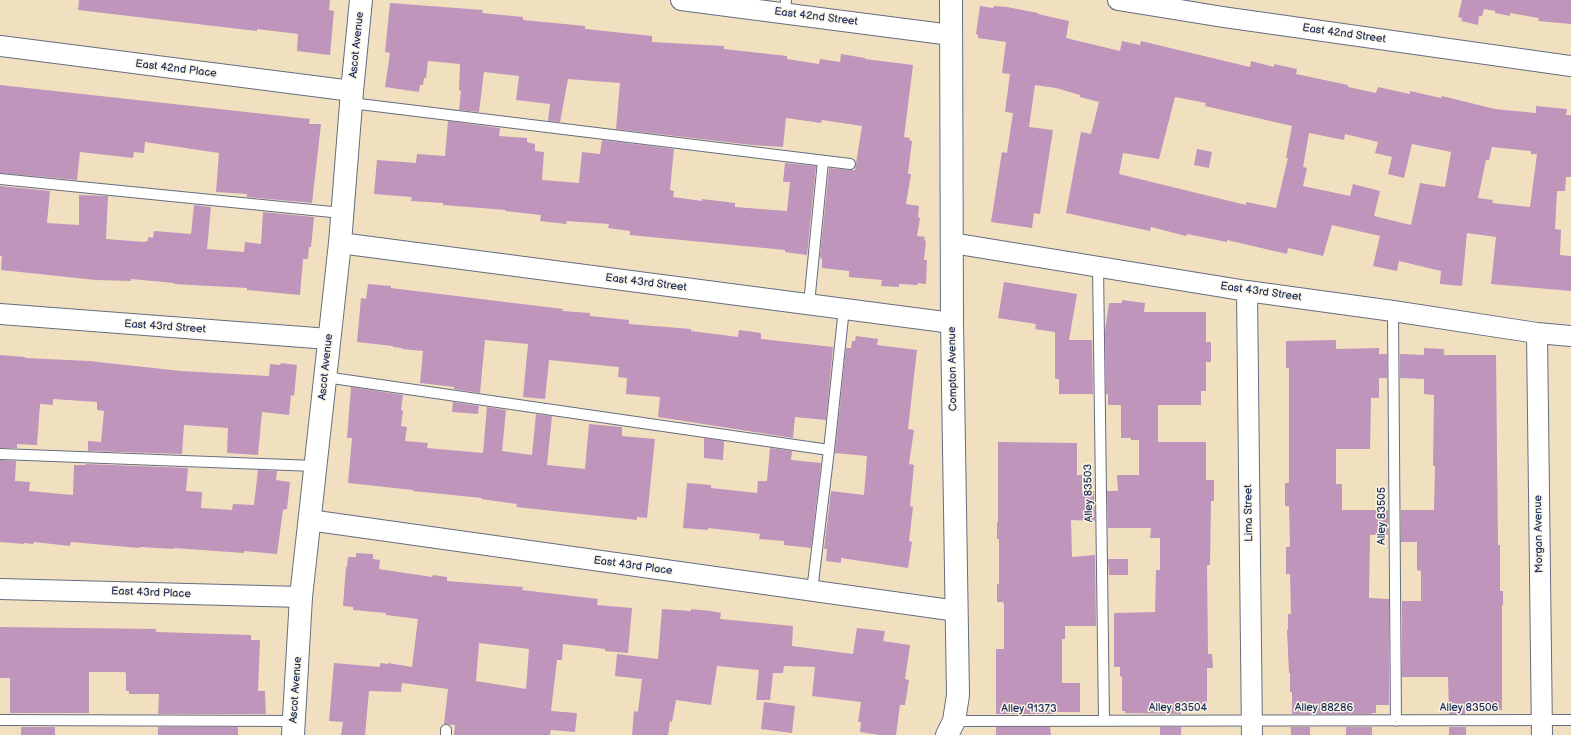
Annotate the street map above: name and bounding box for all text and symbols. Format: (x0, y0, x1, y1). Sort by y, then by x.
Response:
street label: East 42nd Street (773, 5, 859, 29)
street label: Ascot Avenue (347, 11, 367, 79)
street label: East 42nd Street (1301, 22, 1387, 46)
street label: East 42nd Place (135, 57, 217, 81)
street label: East 43rd Street (605, 271, 687, 295)
street label: East 43rd Street (1219, 280, 1303, 304)
street label: East 43rd Street (124, 318, 206, 336)
street label: Compton Avenue (946, 326, 960, 412)
street label: Ascot Avenue (316, 333, 336, 401)
street label: Alley 83503 (1082, 464, 1096, 522)
street label: Lima Street (1242, 484, 1256, 542)
street label: Alley 83505 (1375, 487, 1389, 545)
street label: Morgan Avenue (1532, 495, 1546, 573)
street label: East 43rd Place (593, 554, 673, 578)
street label: East 43rd Place (111, 585, 191, 601)
street label: Ascot Avenue (287, 656, 305, 724)
street label: Alley 83504 (1149, 701, 1207, 715)
street label: Alley 88286 (1295, 701, 1353, 715)
street label: Alley 83506 (1440, 701, 1498, 715)
street label: Alley 91373 (1001, 702, 1057, 716)

